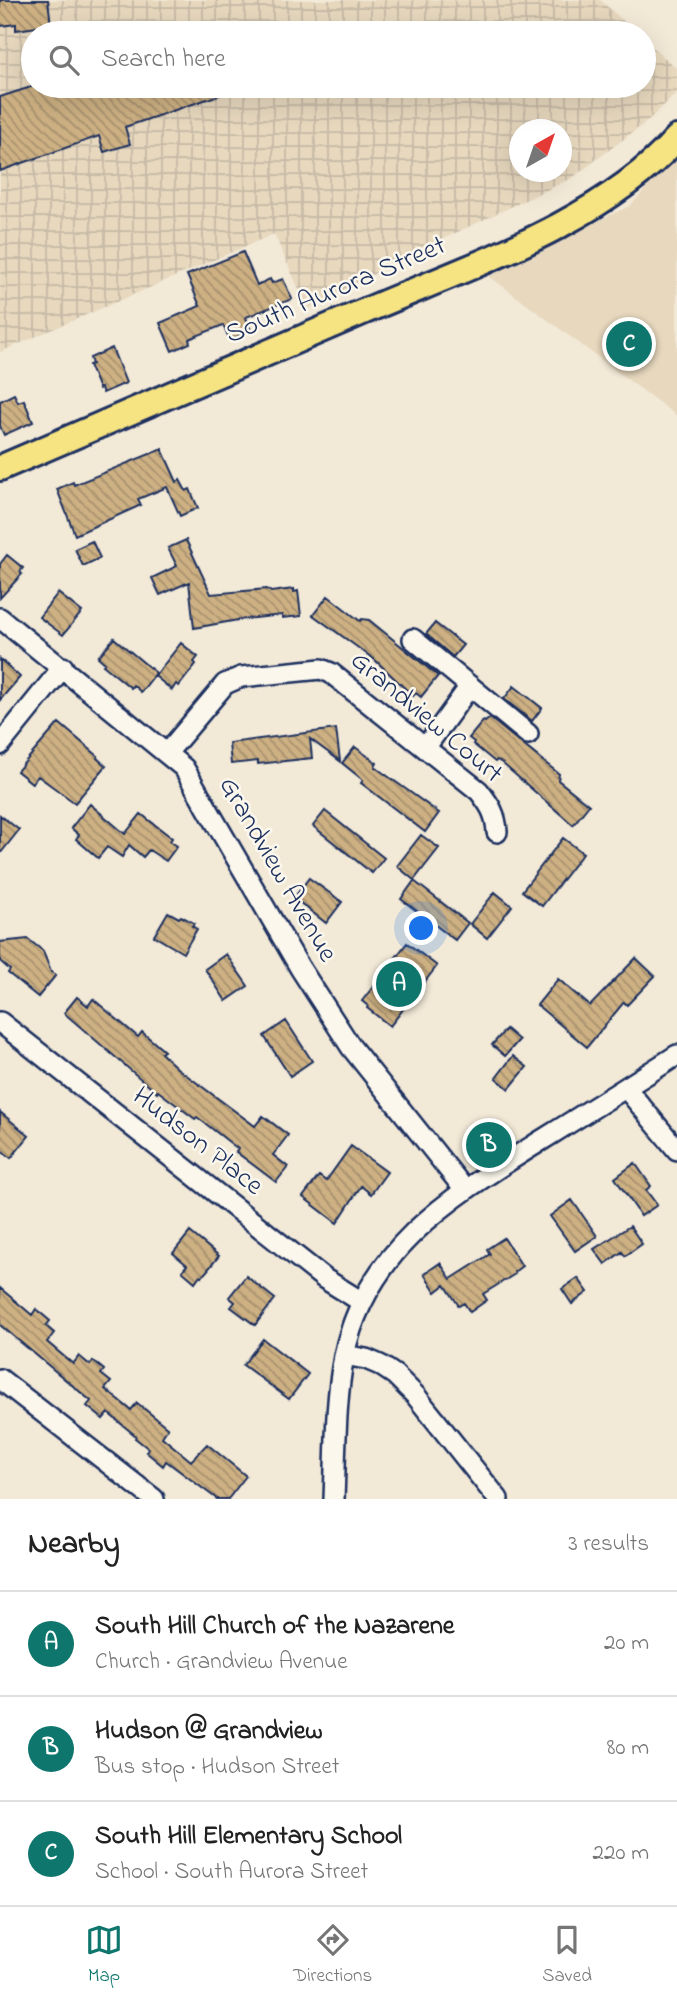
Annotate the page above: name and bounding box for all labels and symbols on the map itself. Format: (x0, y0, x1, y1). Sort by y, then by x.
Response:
north arrow (509, 119, 572, 182)
street label: South Aurora Street (219, 226, 453, 356)
pin: C (606, 318, 652, 370)
street label: Grandview Court (341, 642, 511, 794)
street label: Grandview Avenue (207, 770, 347, 971)
your location (404, 911, 438, 945)
pin: A (376, 958, 422, 1010)
street label: Hudson Place (123, 1078, 272, 1207)
pin: B (466, 1119, 512, 1171)

